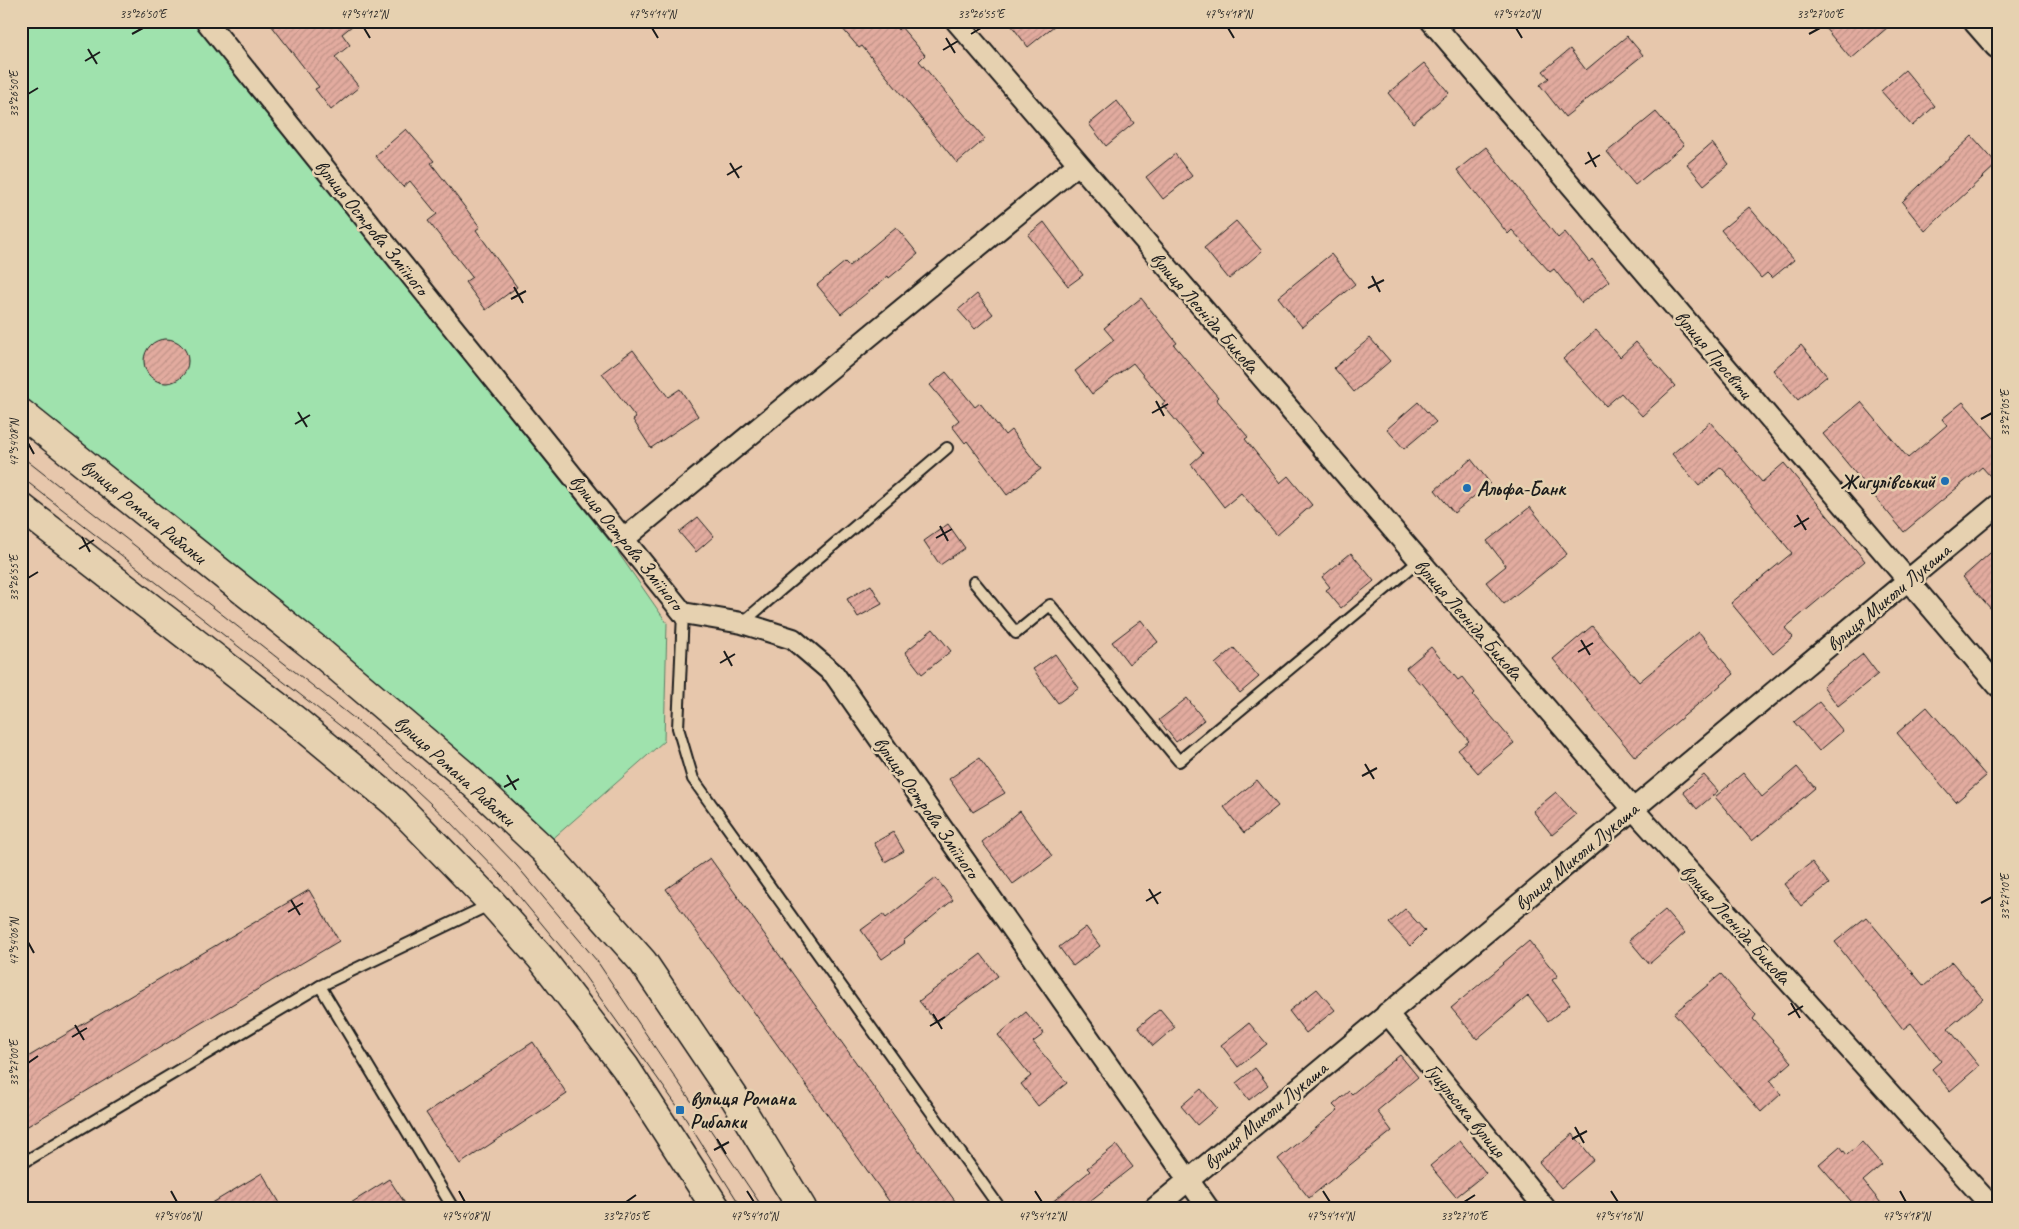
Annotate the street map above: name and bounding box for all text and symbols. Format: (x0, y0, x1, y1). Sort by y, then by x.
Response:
text: 33°26'50"E (120, 6, 168, 22)
text: 47°54'12"N (340, 6, 389, 22)
text: 47°54'14"N (628, 6, 677, 22)
text: 33°26'55"E (958, 6, 1006, 22)
text: 47°54'18"N (1204, 6, 1253, 22)
text: 47°54'20"N (1492, 6, 1541, 22)
text: 33°27'00"E (1797, 6, 1845, 22)
text: 33°26'50"E (6, 69, 22, 117)
street label: вулиця Острова Зміїного (309, 154, 435, 302)
street label: вулиця Леоніда Бикова (1145, 246, 1265, 379)
street label: вулиця Просвіти (1669, 305, 1759, 405)
text: 33°27'05"E (1997, 388, 2013, 436)
text: 47°54'08"N (6, 418, 22, 467)
street label: вулиця Романа Рибалки (76, 453, 213, 571)
street label: вулиця Острова Зміїного (564, 469, 690, 617)
place label: Жигулівський (1841, 469, 1937, 495)
marker: Жигулівський (1939, 475, 1951, 487)
place label: Альфа-Банк (1477, 476, 1567, 501)
marker: Альфа-Банк (1461, 482, 1473, 494)
street label: вулиця Миколи Лукаша (1821, 537, 1957, 657)
text: 33°26'55"E (6, 553, 22, 601)
street label: вулиця Леоніда Бикова (1409, 553, 1529, 686)
street label: вулиця Романа Рибалки (389, 710, 522, 832)
street label: вулиця Острова Зміїного (868, 731, 986, 885)
street label: вулиця Миколи Лукаша (1509, 796, 1645, 916)
street label: вулиця Леоніда Бикова (1675, 859, 1797, 991)
text: 33°27'10"E (1997, 872, 2013, 920)
text: 47°54'06"N (6, 917, 22, 966)
text: 33°27'00"E (6, 1038, 22, 1086)
street label: вулиця Миколи Лукаша (1198, 1055, 1334, 1175)
street label: Гуцульська вулиця (1420, 1058, 1513, 1164)
place label: вулиця Романа Рибалки (690, 1086, 797, 1134)
marker: вулиця Романа Рибалки (674, 1104, 686, 1116)
text: 47°54'06"N (153, 1208, 202, 1224)
text: 47°54'08"N (441, 1208, 490, 1224)
text: 33°27'05"E (603, 1208, 651, 1224)
text: 47°54'10"N (730, 1208, 779, 1224)
text: 47°54'12"N (1018, 1208, 1067, 1224)
text: 47°54'14"N (1306, 1208, 1355, 1224)
text: 33°27'10"E (1441, 1208, 1489, 1224)
text: 47°54'16"N (1594, 1208, 1643, 1224)
text: 47°54'18"N (1882, 1208, 1931, 1224)

